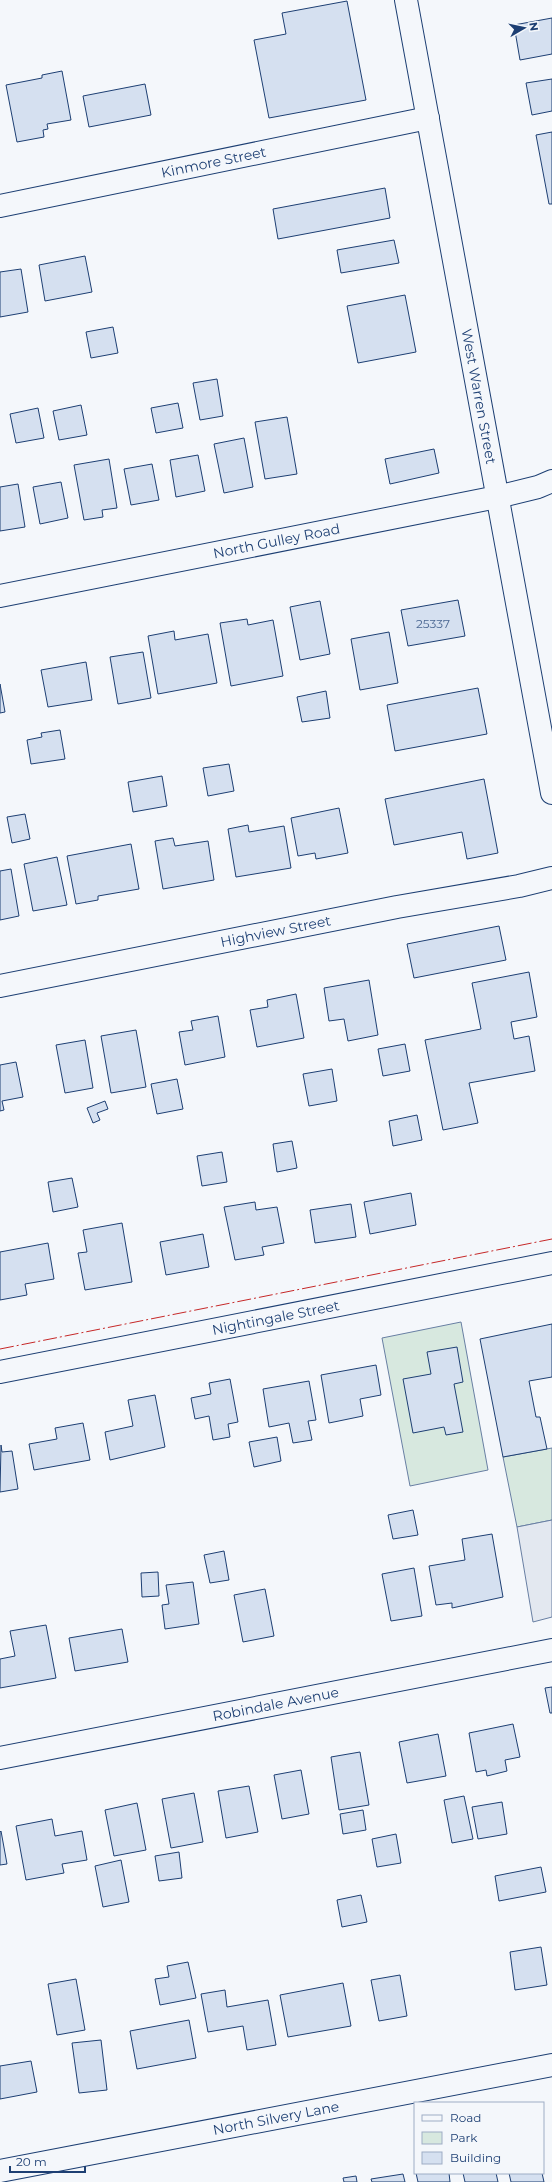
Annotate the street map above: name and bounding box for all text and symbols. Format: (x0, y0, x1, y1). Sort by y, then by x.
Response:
north arrow (504, 8, 544, 48)
text: N (526, 21, 541, 32)
street label: Kinmore Street (159, 142, 268, 182)
street label: West Warren Street (458, 327, 500, 466)
street label: North Gulley Road (212, 519, 342, 562)
house number: 25337 (416, 616, 450, 631)
street label: Highview Street (219, 911, 333, 951)
street label: Nightingale Street (210, 1296, 341, 1339)
street label: Robindale Avenue (211, 1683, 340, 1725)
street label: North Silvery Lane (211, 2097, 341, 2139)
legend (414, 2102, 544, 2174)
text: Road (450, 2110, 481, 2125)
text: Park (450, 2130, 478, 2145)
scale bar (10, 2148, 85, 2174)
text: Building (450, 2150, 501, 2165)
text: 20 m (16, 2154, 47, 2169)

